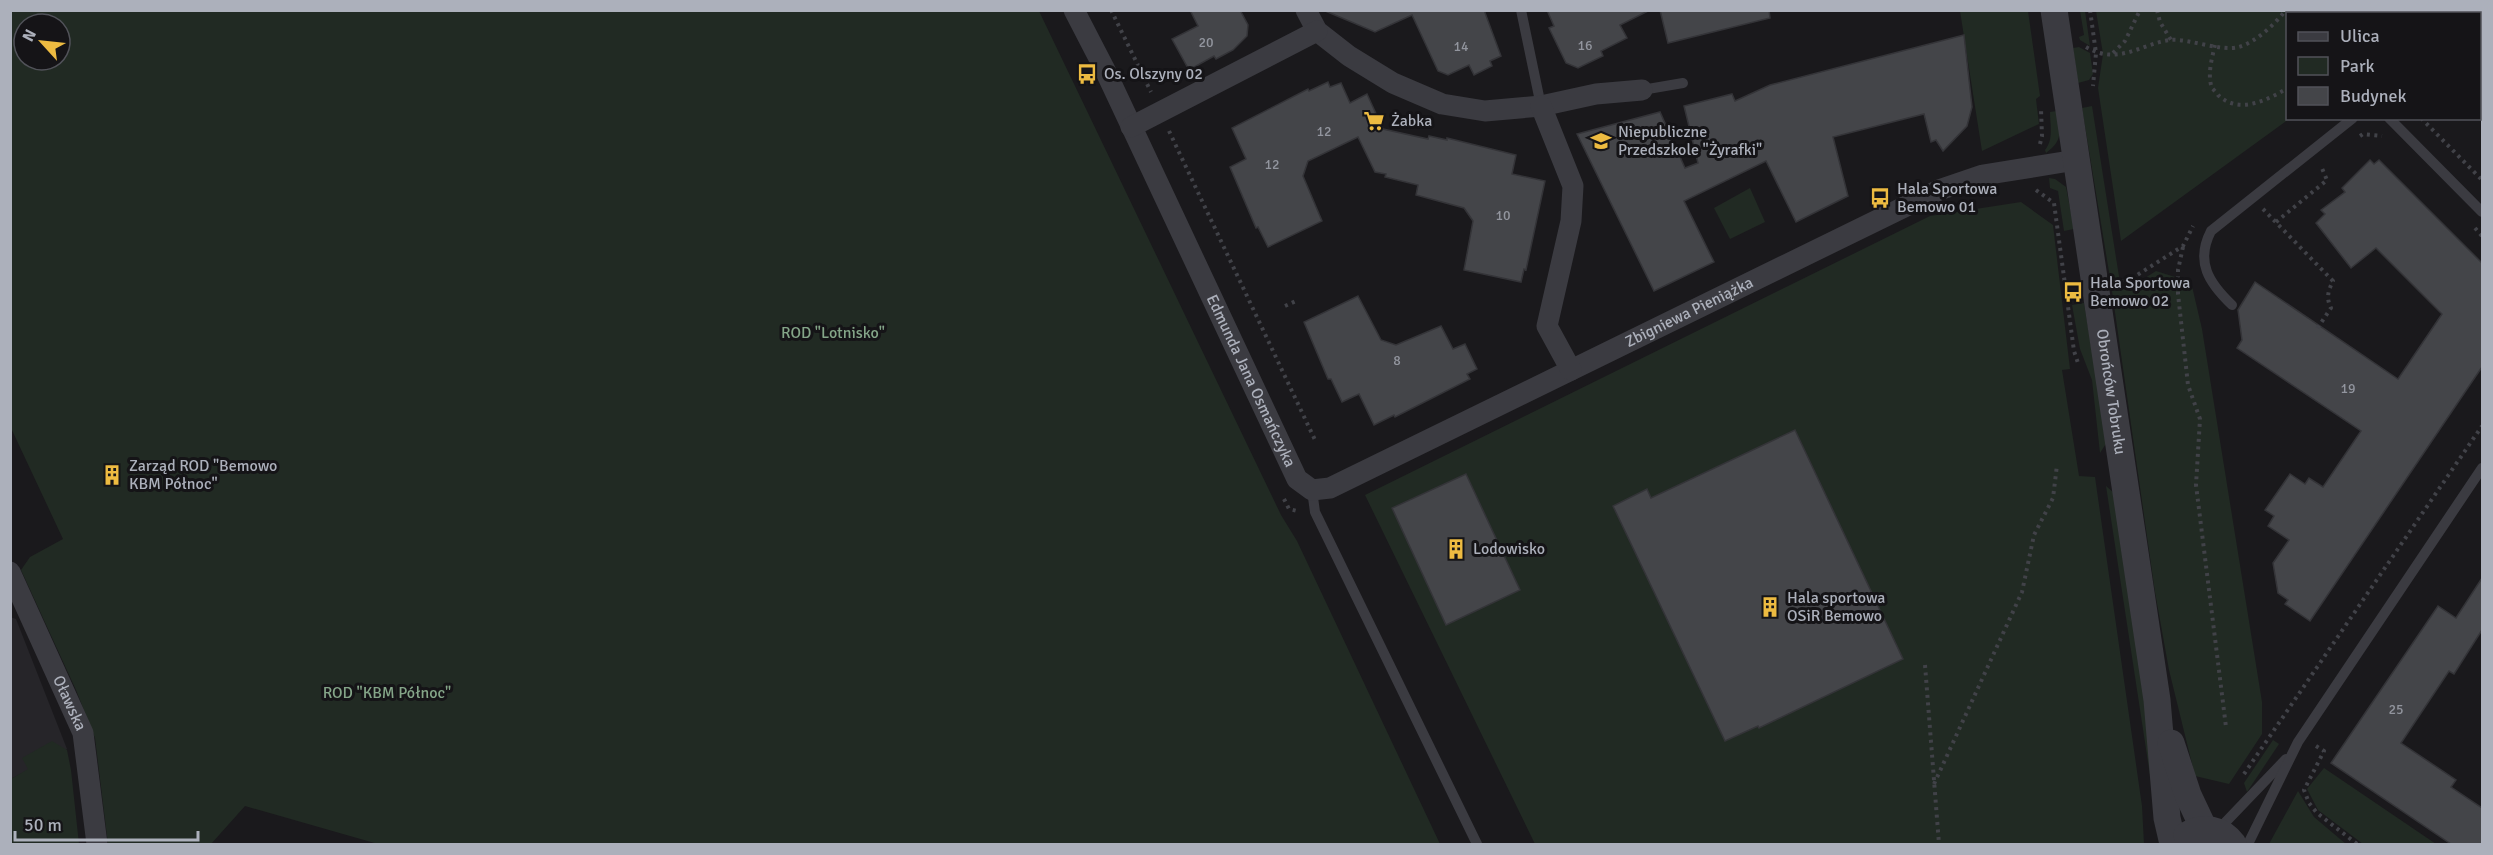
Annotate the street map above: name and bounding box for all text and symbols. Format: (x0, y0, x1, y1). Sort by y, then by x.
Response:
north arrow (12, 12, 72, 72)
legend (2286, 12, 2481, 120)
text: Ulica (2340, 25, 2380, 47)
text: N (18, 26, 41, 45)
house number: 20 (1198, 34, 1214, 51)
house number: 16 (1577, 37, 1593, 54)
house number: 14 (1453, 38, 1469, 55)
text: Park (2340, 55, 2375, 77)
bus stop icon: Os. Olszyny 02 (1075, 62, 1099, 86)
place label: Os. Olszyny 02 (1104, 64, 1203, 84)
text: Budynek (2340, 85, 2407, 107)
supermarket icon: Żabka (1362, 109, 1386, 133)
place label: Żabka (1391, 111, 1432, 131)
place label: Niepubliczne Przedszkole "Żyrafki" (1618, 122, 1762, 160)
house number: 12 (1316, 123, 1332, 140)
school or university icon: Niepubliczne Przedszkole "Żyrafki" (1589, 129, 1613, 153)
house number: 12 (1264, 156, 1280, 173)
place label: Hala Sportowa Bemowo 01 (1897, 179, 1997, 217)
bus stop icon: Hala Sportowa Bemowo 01 (1868, 186, 1892, 210)
house number: 10 (1495, 207, 1511, 224)
street label: Zbigniewa Pieniążka (1622, 272, 1757, 352)
place label: Hala Sportowa Bemowo 02 (2090, 273, 2190, 311)
bus stop icon: Hala Sportowa Bemowo 02 (2061, 280, 2085, 304)
street label: Edmunda Jana Osmańczyka (1202, 291, 1300, 471)
park label: ROD "Lotnisko" (781, 323, 885, 343)
street label: Obrońców Tobruku (2092, 328, 2130, 456)
house number: 8 (1393, 352, 1401, 369)
house number: 19 (2340, 380, 2356, 397)
place label: Zarząd ROD "Bemowo KBM Północ" (129, 456, 277, 494)
building icon: Zarząd ROD "Bemowo KBM Północ" (100, 463, 124, 487)
building icon: Lodowisko (1444, 537, 1468, 561)
place label: Lodowisko (1473, 539, 1545, 559)
place label: Hala sportowa OSiR Bemowo (1787, 588, 1885, 626)
building icon: Hala sportowa OSiR Bemowo (1758, 595, 1782, 619)
street label: Oławska (48, 672, 91, 734)
park label: ROD "KBM Północ" (323, 683, 451, 703)
house number: 25 (2388, 701, 2404, 718)
scale bar (15, 804, 198, 842)
text: 50 m (24, 814, 62, 836)

